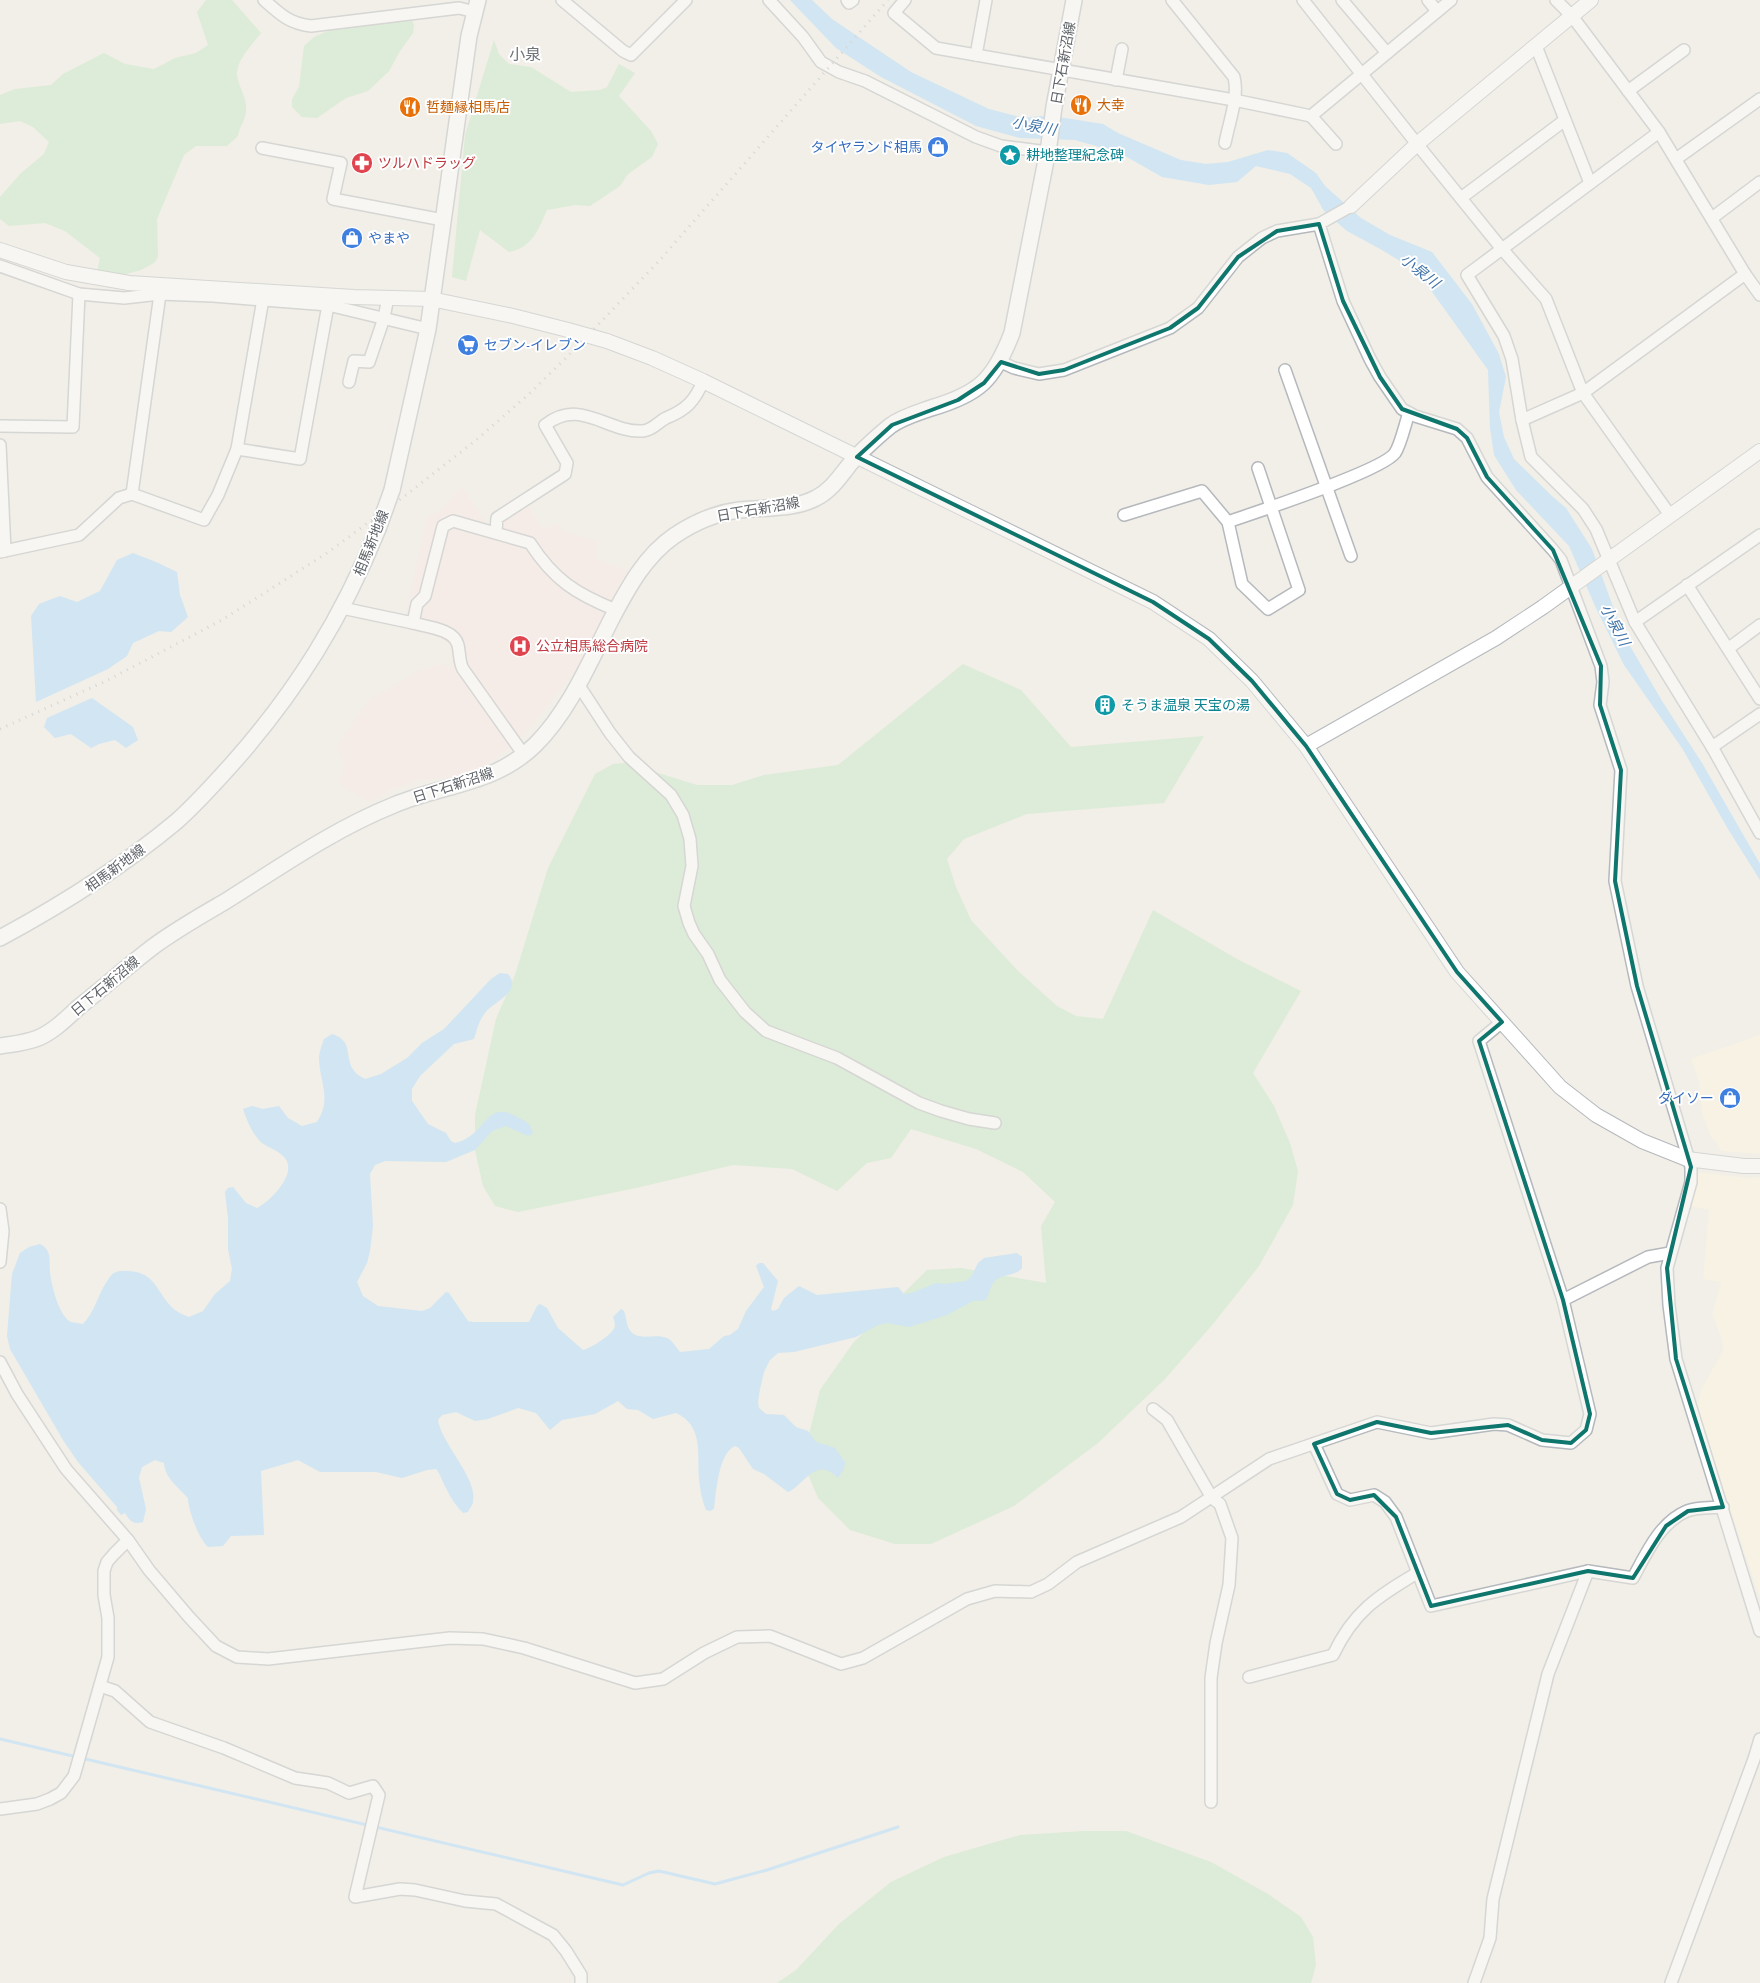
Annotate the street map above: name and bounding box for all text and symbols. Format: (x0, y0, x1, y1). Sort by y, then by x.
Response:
street label: 日下石新沼線 (1047, 20, 1079, 106)
district label: 小泉 (509, 44, 541, 64)
restaurant icon: 大幸 (1069, 93, 1093, 117)
restaurant icon: 哲麺縁相馬店 (398, 95, 422, 119)
place label: 大幸 (1097, 96, 1125, 114)
place label: 哲麺縁相馬店 (426, 98, 510, 116)
water label: 小泉川 (1010, 112, 1060, 140)
shop icon: タイヤランド相馬 (926, 135, 950, 159)
place label: タイヤランド相馬 (810, 138, 922, 156)
place icon: 耕地整理紀念碑 (998, 143, 1022, 167)
place label: 耕地整理紀念碑 (1026, 146, 1124, 164)
pharmacy icon: ツルハドラッグ (350, 151, 374, 175)
place label: ツルハドラッグ (378, 154, 476, 172)
shop icon: やまや (340, 226, 364, 250)
place label: やまや (368, 229, 410, 247)
water label: 小泉川 (1397, 249, 1445, 293)
supermarket icon: セブン-イレブン (456, 333, 480, 357)
place label: セブン-イレブン (484, 336, 586, 354)
street label: 日下石新沼線 (715, 493, 801, 525)
street label: 相馬新地線 (350, 507, 392, 579)
water label: 小泉川 (1596, 600, 1635, 651)
hospital icon: 公立相馬総合病院 (508, 634, 532, 658)
place label: 公立相馬総合病院 (536, 637, 648, 655)
building icon: そうま温泉 天宝の湯 (1093, 693, 1117, 717)
place label: そうま温泉 天宝の湯 (1121, 696, 1250, 714)
street label: 日下石新沼線 (410, 763, 496, 807)
street label: 相馬新地線 (81, 840, 149, 896)
street label: 日下石新沼線 (67, 952, 143, 1020)
shop icon: ダイソー (1718, 1086, 1742, 1110)
place label: ダイソー (1658, 1089, 1714, 1107)

